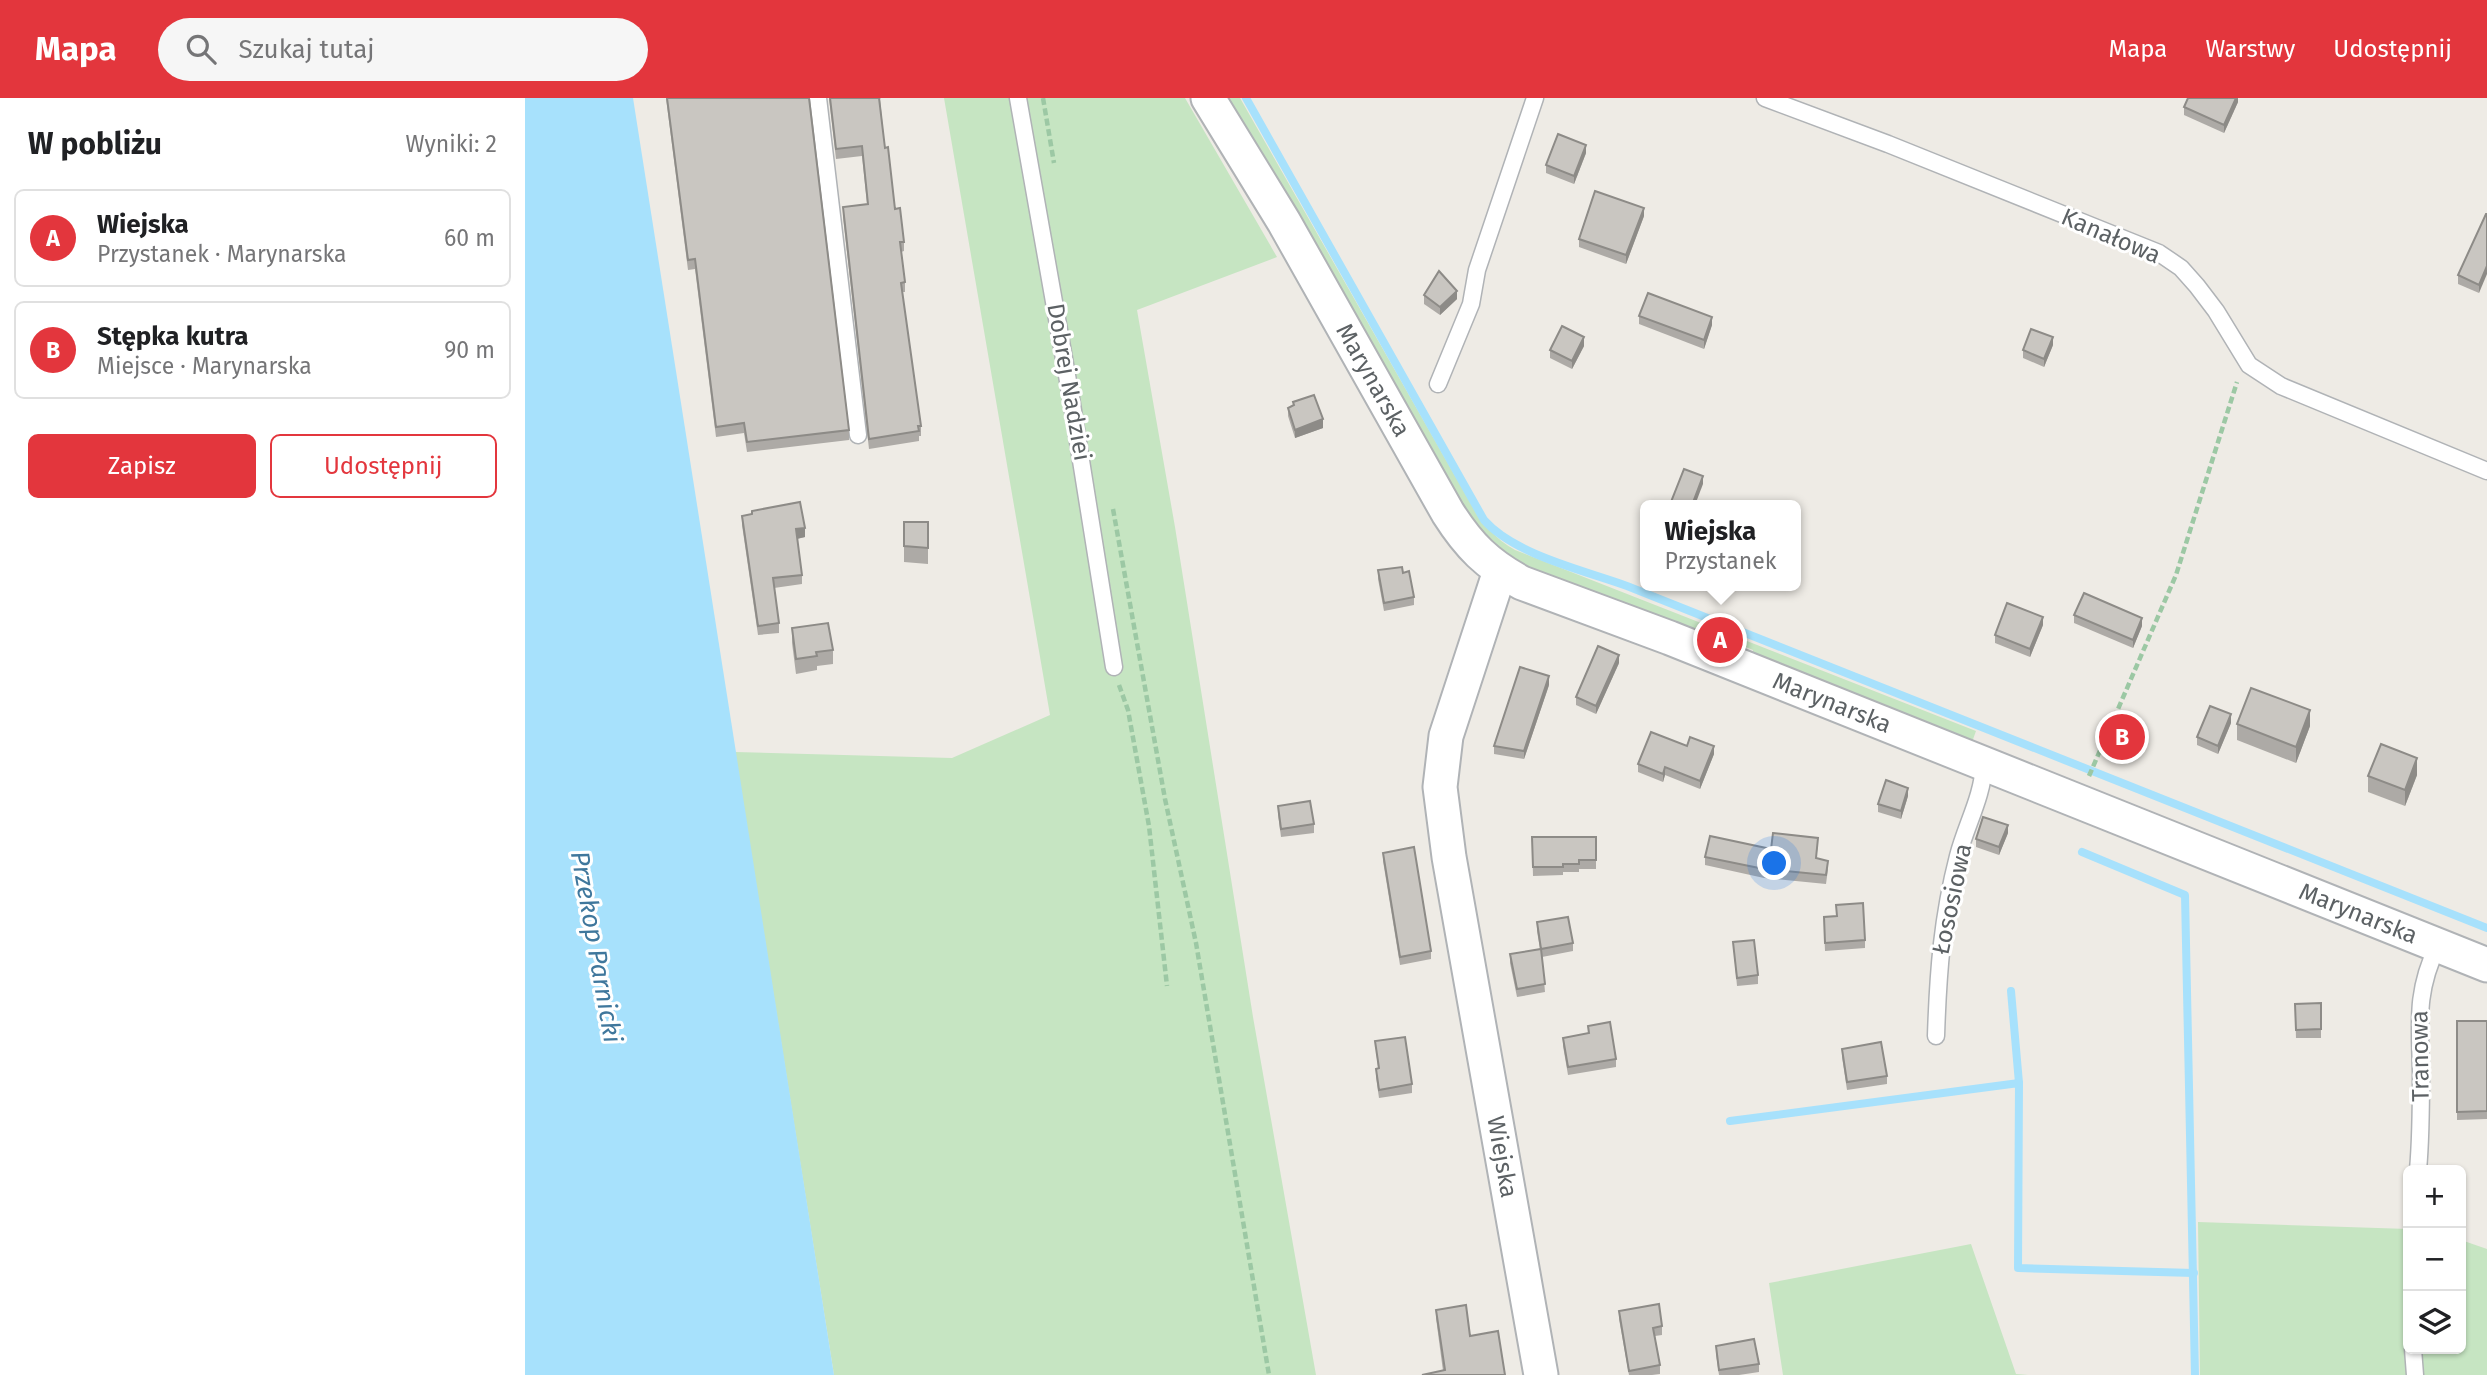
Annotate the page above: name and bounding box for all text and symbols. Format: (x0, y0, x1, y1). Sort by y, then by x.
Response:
search box (158, 18, 648, 81)
text: Mapa (35, 29, 116, 69)
icon: search (182, 30, 220, 68)
text: Szukaj tutaj (238, 34, 375, 65)
text: Mapa (2109, 35, 2167, 63)
text: Warstwy (2205, 35, 2295, 63)
text: Udostępnij (2333, 35, 2452, 63)
text: W pobliżu (28, 126, 162, 162)
text: Wyniki: 2 (405, 130, 497, 158)
street label: Kanałowa (2057, 203, 2165, 269)
text: Wiejska (97, 209, 189, 240)
text: A (46, 224, 60, 252)
text: 60 m (444, 224, 495, 252)
text: Przystanek · Marynarska (97, 240, 346, 268)
street label: Dobrej Nadziei (1041, 301, 1097, 463)
street label: Marynarska (1330, 319, 1416, 442)
text: Stępka kutra (97, 321, 248, 352)
text: B (46, 336, 60, 364)
text: 90 m (444, 336, 495, 364)
text: Miejsce · Marynarska (97, 352, 312, 380)
button: Zapisz (28, 434, 256, 498)
button: Udostępnij (270, 434, 497, 498)
popup (1640, 500, 1801, 591)
text: Wiejska (1665, 516, 1756, 547)
text: Przystanek (1665, 547, 1776, 575)
pin: A (1697, 614, 1743, 666)
street label: Marynarska (1769, 667, 1895, 739)
pin: B (2099, 711, 2145, 763)
street label: Łososiowa (1927, 841, 1977, 957)
your location (1757, 846, 1791, 880)
water label: Przekop Parnicki (564, 849, 628, 1045)
street label: Marynarska (2295, 877, 2422, 950)
street label: Tranowa (2405, 1010, 2435, 1102)
street label: Wiejska (1481, 1114, 1523, 1200)
map controls (2403, 1165, 2466, 1354)
button: + (2403, 1165, 2466, 1228)
button: − (2403, 1228, 2466, 1291)
button: layers (2403, 1291, 2466, 1354)

